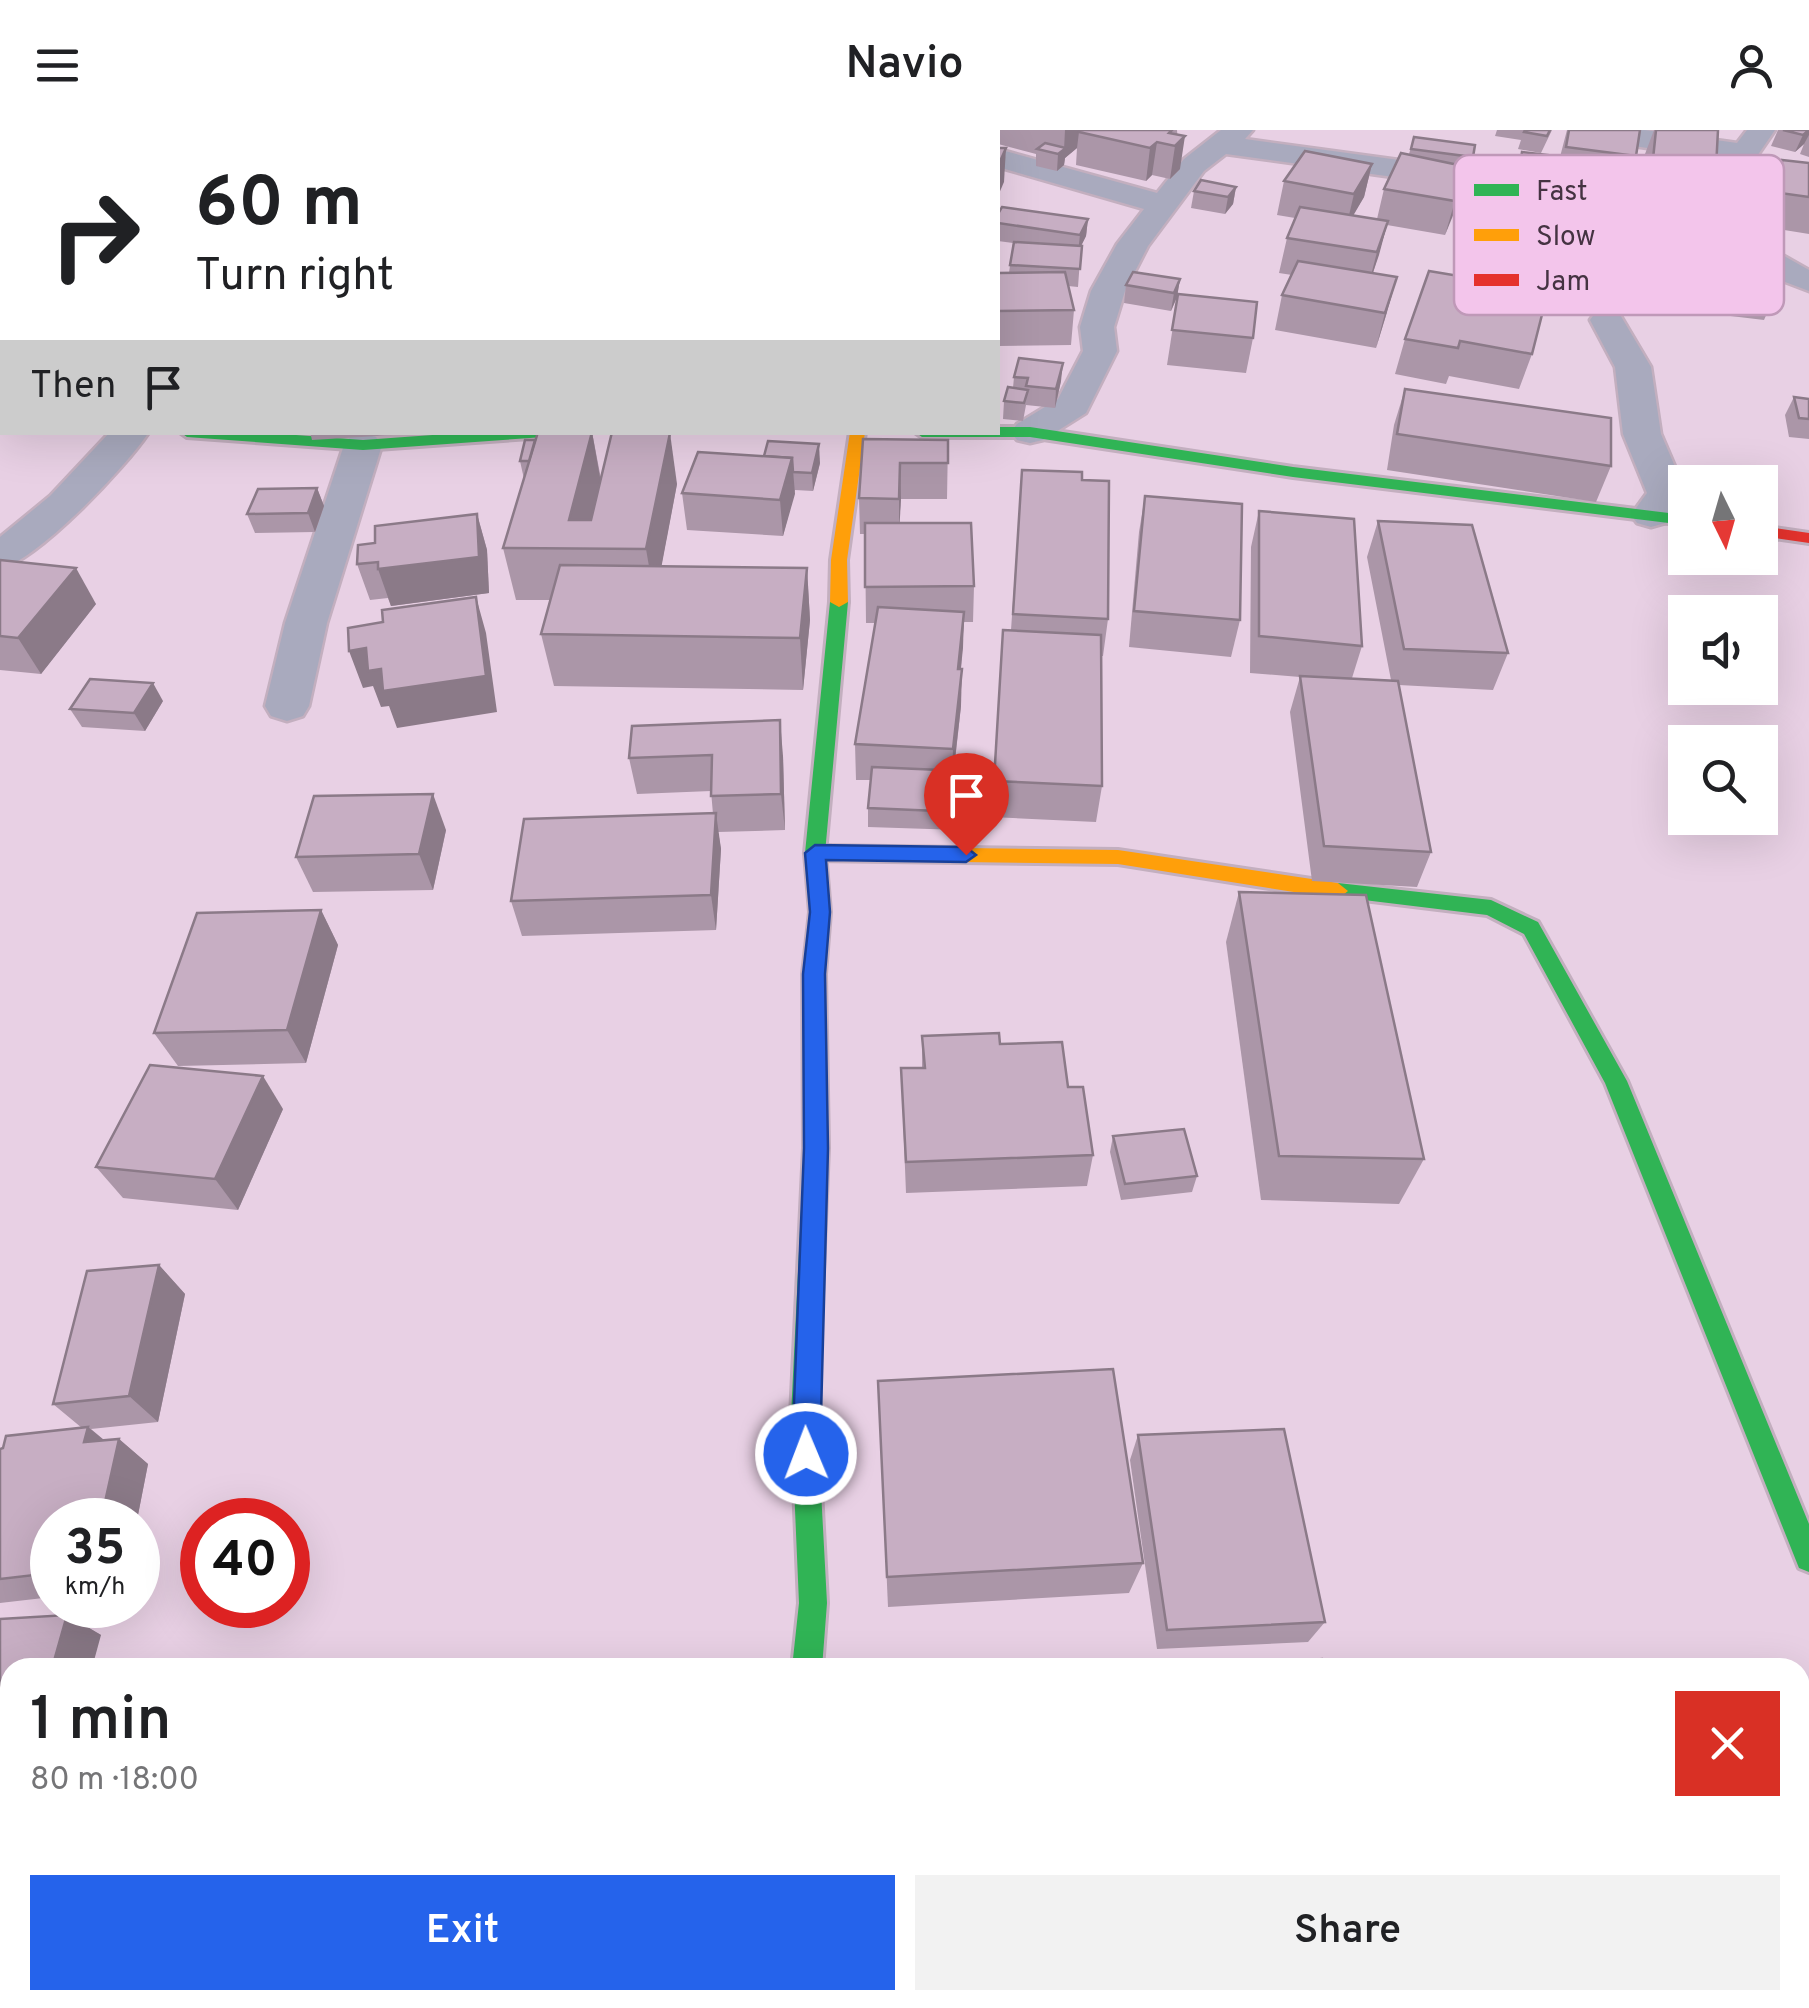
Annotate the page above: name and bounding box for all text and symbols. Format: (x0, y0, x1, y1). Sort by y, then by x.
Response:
text: Navio (845, 37, 964, 94)
icon: menu (30, 38, 85, 93)
icon: person (1724, 38, 1779, 93)
legend (1454, 155, 1784, 315)
text: 60 m (195, 162, 363, 251)
icon: right (30, 170, 160, 300)
text: Fast (1536, 175, 1588, 211)
text: Slow (1536, 220, 1595, 256)
text: Turn right (195, 249, 394, 306)
text: Jam (1536, 265, 1590, 301)
icon: arrive (136, 360, 191, 415)
text: Then (30, 363, 116, 412)
north arrow (1668, 465, 1778, 575)
map controls (1668, 465, 1778, 835)
button: sound (1668, 595, 1778, 705)
button: search (1668, 725, 1778, 835)
pin (924, 753, 1009, 856)
icon: arrive (939, 768, 994, 823)
position arrow (754, 1402, 858, 1506)
speed limit sign: 40 (180, 1498, 310, 1628)
text: 35 (65, 1519, 125, 1582)
text: km/h (65, 1572, 125, 1604)
text: 1 min (30, 1685, 171, 1761)
button: close (1675, 1691, 1780, 1796)
text: 80 m · 18:00 (30, 1761, 199, 1801)
button: Exit (30, 1875, 895, 1990)
button: Share (915, 1875, 1780, 1990)

